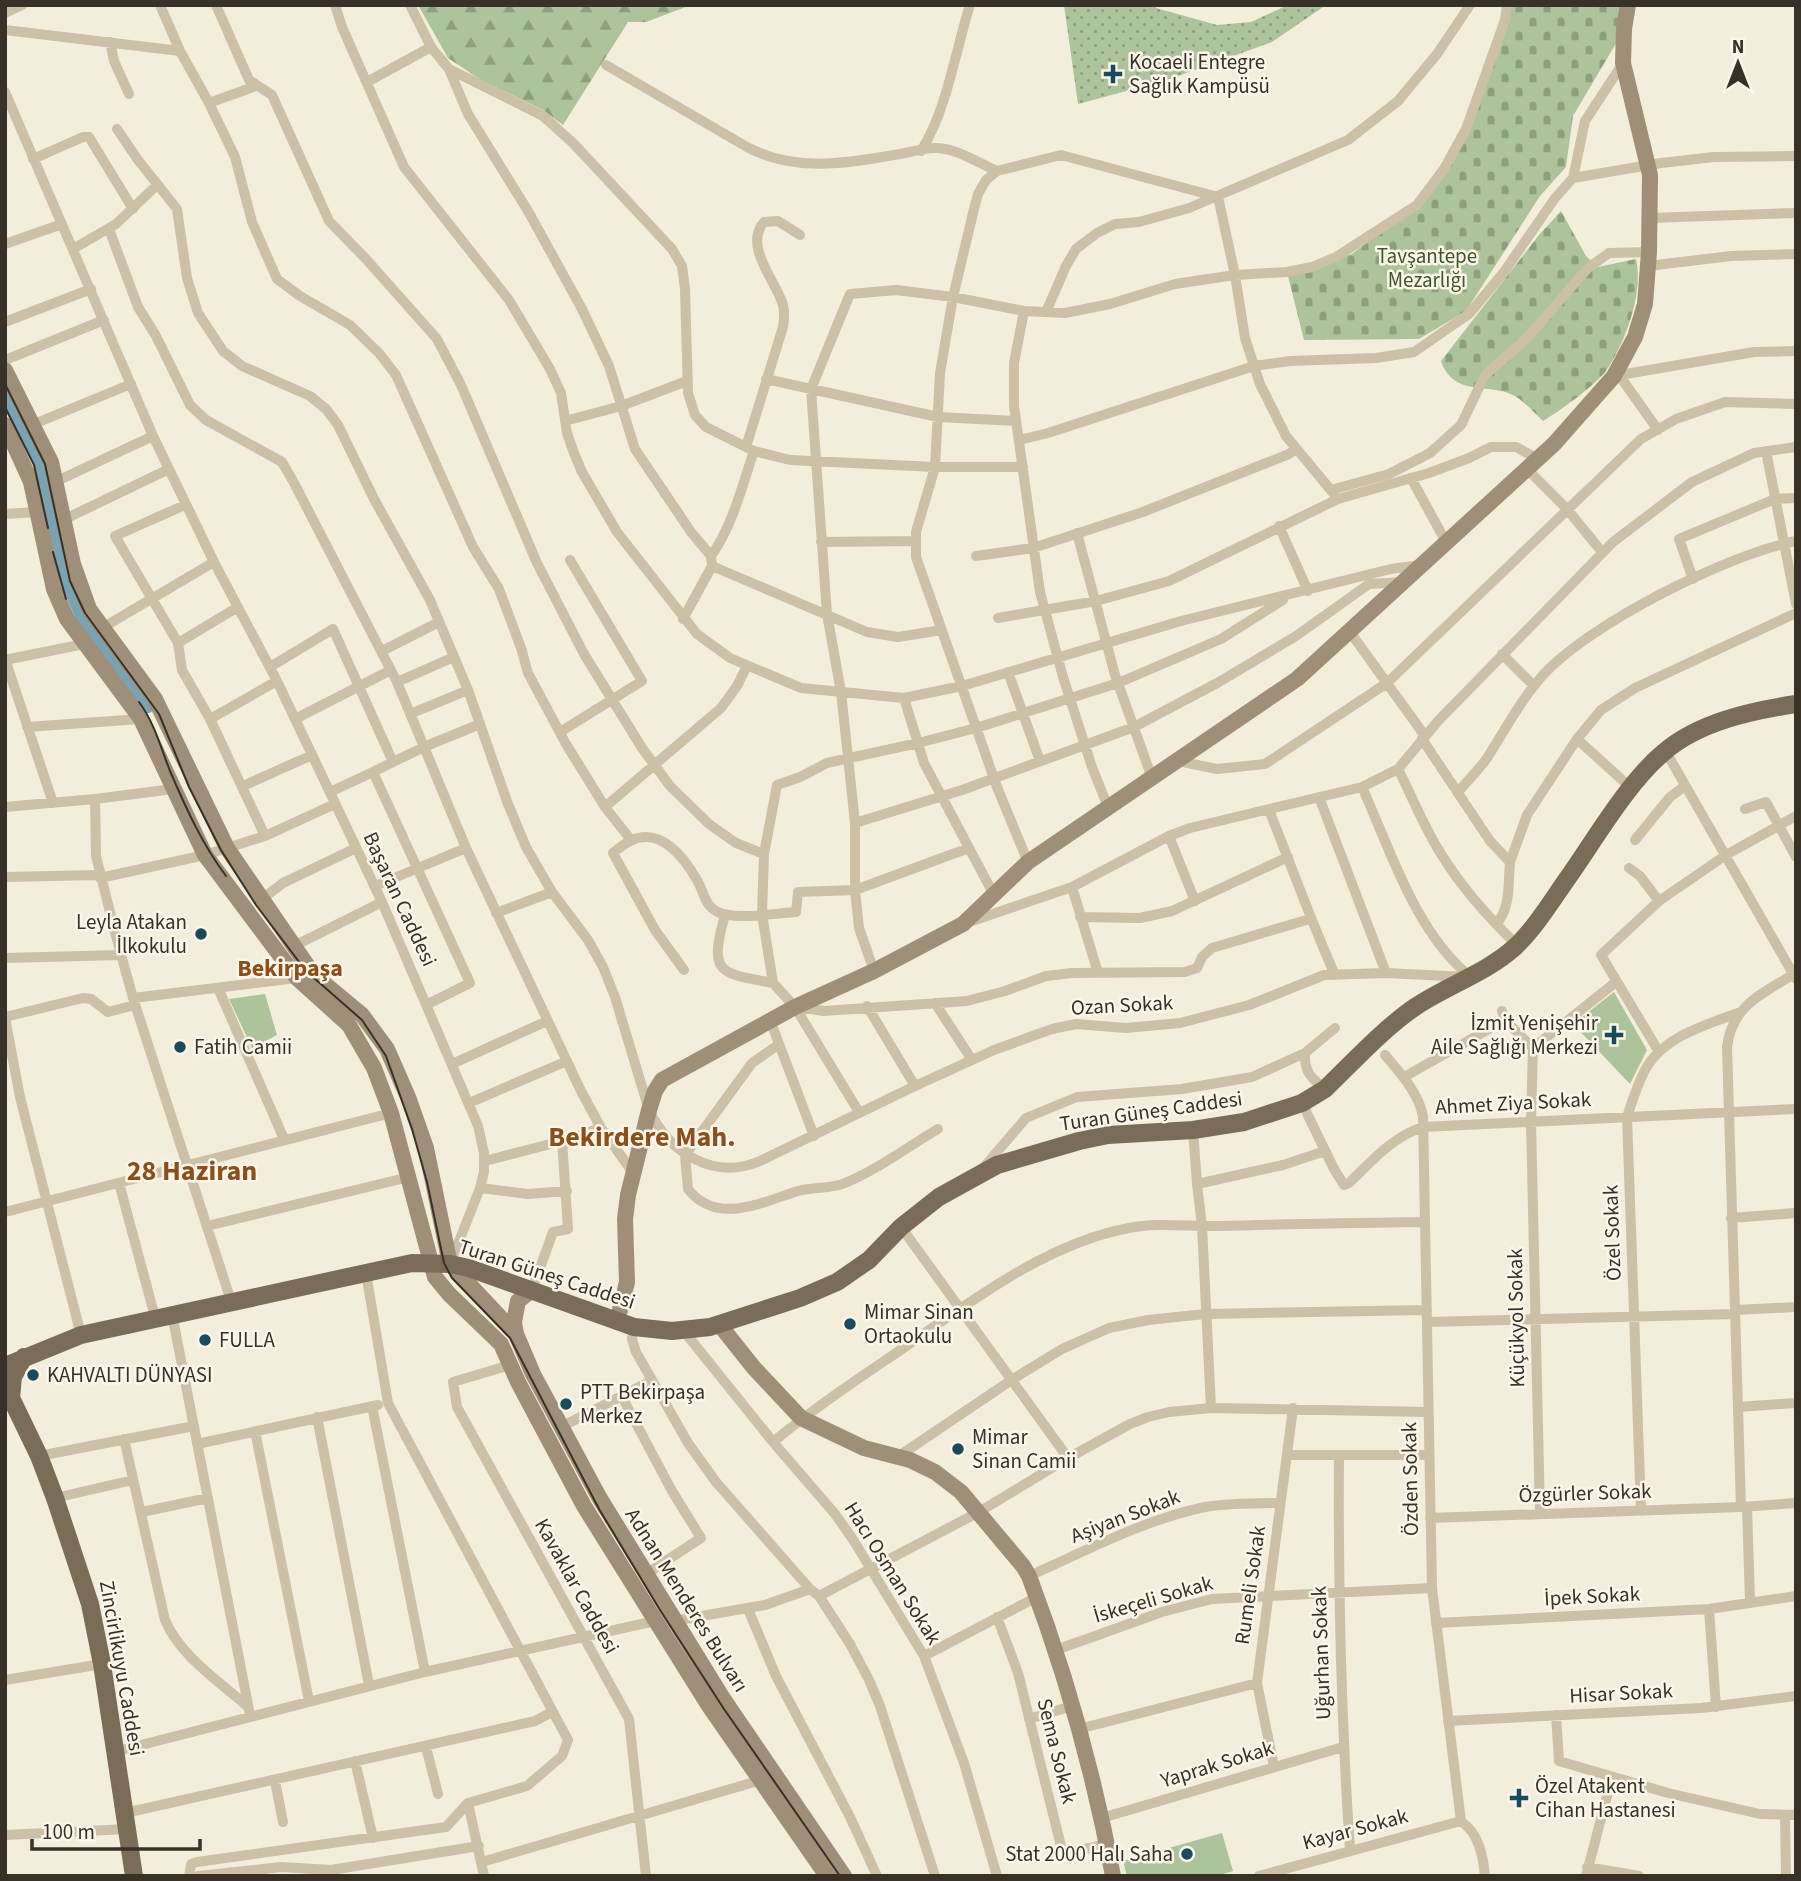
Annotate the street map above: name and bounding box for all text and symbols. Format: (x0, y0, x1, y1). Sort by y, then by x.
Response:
north arrow (1703, 28, 1773, 98)
text: N (1732, 34, 1744, 61)
place label: Kocaeli Entegre Sağlık Kampüsü (1129, 47, 1270, 101)
marker: Kocaeli Entegre Sağlık Kampüsü (1103, 64, 1123, 84)
park label: Tavşantepe Mezarlığı (1377, 241, 1477, 295)
street label: Başaran Caddesi (356, 827, 444, 971)
place label: Leyla Atakan İlkokulu (76, 907, 187, 961)
marker: Leyla Atakan İlkokulu (193, 926, 209, 942)
district label: Bekirpaşa (237, 951, 343, 986)
street label: Ozan Sokak (1070, 987, 1174, 1023)
place label: İzmit Yenişehir Aile Sağlığı Merkezi (1431, 1008, 1599, 1062)
marker: İzmit Yenişehir Aile Sağlığı Merkezi (1604, 1025, 1624, 1045)
place label: Fatih Camii (194, 1032, 292, 1062)
marker: Fatih Camii (172, 1039, 188, 1055)
street label: Turan Güneş Caddesi (1058, 1083, 1244, 1139)
street label: Ahmet Ziya Sokak (1434, 1084, 1592, 1122)
district label: Bekirdere Mah. (548, 1117, 736, 1157)
district label: 28 Haziran (127, 1151, 257, 1191)
street label: Özel Sokak (1595, 1184, 1629, 1282)
street label: Turan Güneş Caddesi (455, 1231, 639, 1317)
street label: Küçükyol Sokak (1500, 1248, 1532, 1388)
place label: Mimar Sinan Ortaokulu (864, 1297, 974, 1351)
marker: Mimar Sinan Ortaokulu (842, 1316, 858, 1332)
place label: FULLA (219, 1325, 275, 1355)
marker: FULLA (197, 1332, 213, 1348)
place label: KAHVALTI DÜNYASI (47, 1360, 213, 1390)
marker: KAHVALTI DÜNYASI (25, 1367, 41, 1383)
place label: PTT Bekirpaşa Merkez (580, 1377, 705, 1431)
marker: PTT Bekirpaşa Merkez (558, 1396, 574, 1412)
street label: Özden Sokak (1394, 1421, 1426, 1536)
place label: Mimar Sinan Camii (972, 1422, 1076, 1476)
marker: Mimar Sinan Camii (950, 1441, 966, 1457)
street label: Özgürler Sokak (1518, 1476, 1653, 1510)
street label: Aşiyan Sokak (1066, 1481, 1185, 1551)
street label: Hacı Osman Sokak (837, 1496, 949, 1651)
street label: Adnan Menderes Bulvarı (618, 1502, 756, 1698)
street label: Kavaklar Caddesi (527, 1513, 627, 1659)
street label: Rumeli Sokak (1227, 1523, 1273, 1646)
street label: İskeçeli Sokak (1090, 1567, 1217, 1630)
street label: Zincirlikuyu Caddesi (92, 1578, 152, 1758)
street label: İpek Sokak (1543, 1578, 1641, 1613)
street label: Uğurhan Sokak (1304, 1585, 1338, 1721)
street label: Hisar Sokak (1569, 1675, 1674, 1711)
street label: Sema Sokak (1029, 1695, 1085, 1807)
street label: Yaprak Sokak (1156, 1732, 1278, 1796)
place label: Özel Atakent Cihan Hastanesi (1535, 1771, 1676, 1825)
marker: Özel Atakent Cihan Hastanesi (1509, 1788, 1529, 1808)
street label: Kayar Sokak (1299, 1800, 1412, 1857)
scale bar (32, 1808, 200, 1852)
text: 100 m (42, 1817, 95, 1847)
place label: Stat 2000 Halı Saha (1005, 1839, 1173, 1869)
marker: Stat 2000 Halı Saha (1179, 1846, 1195, 1862)

